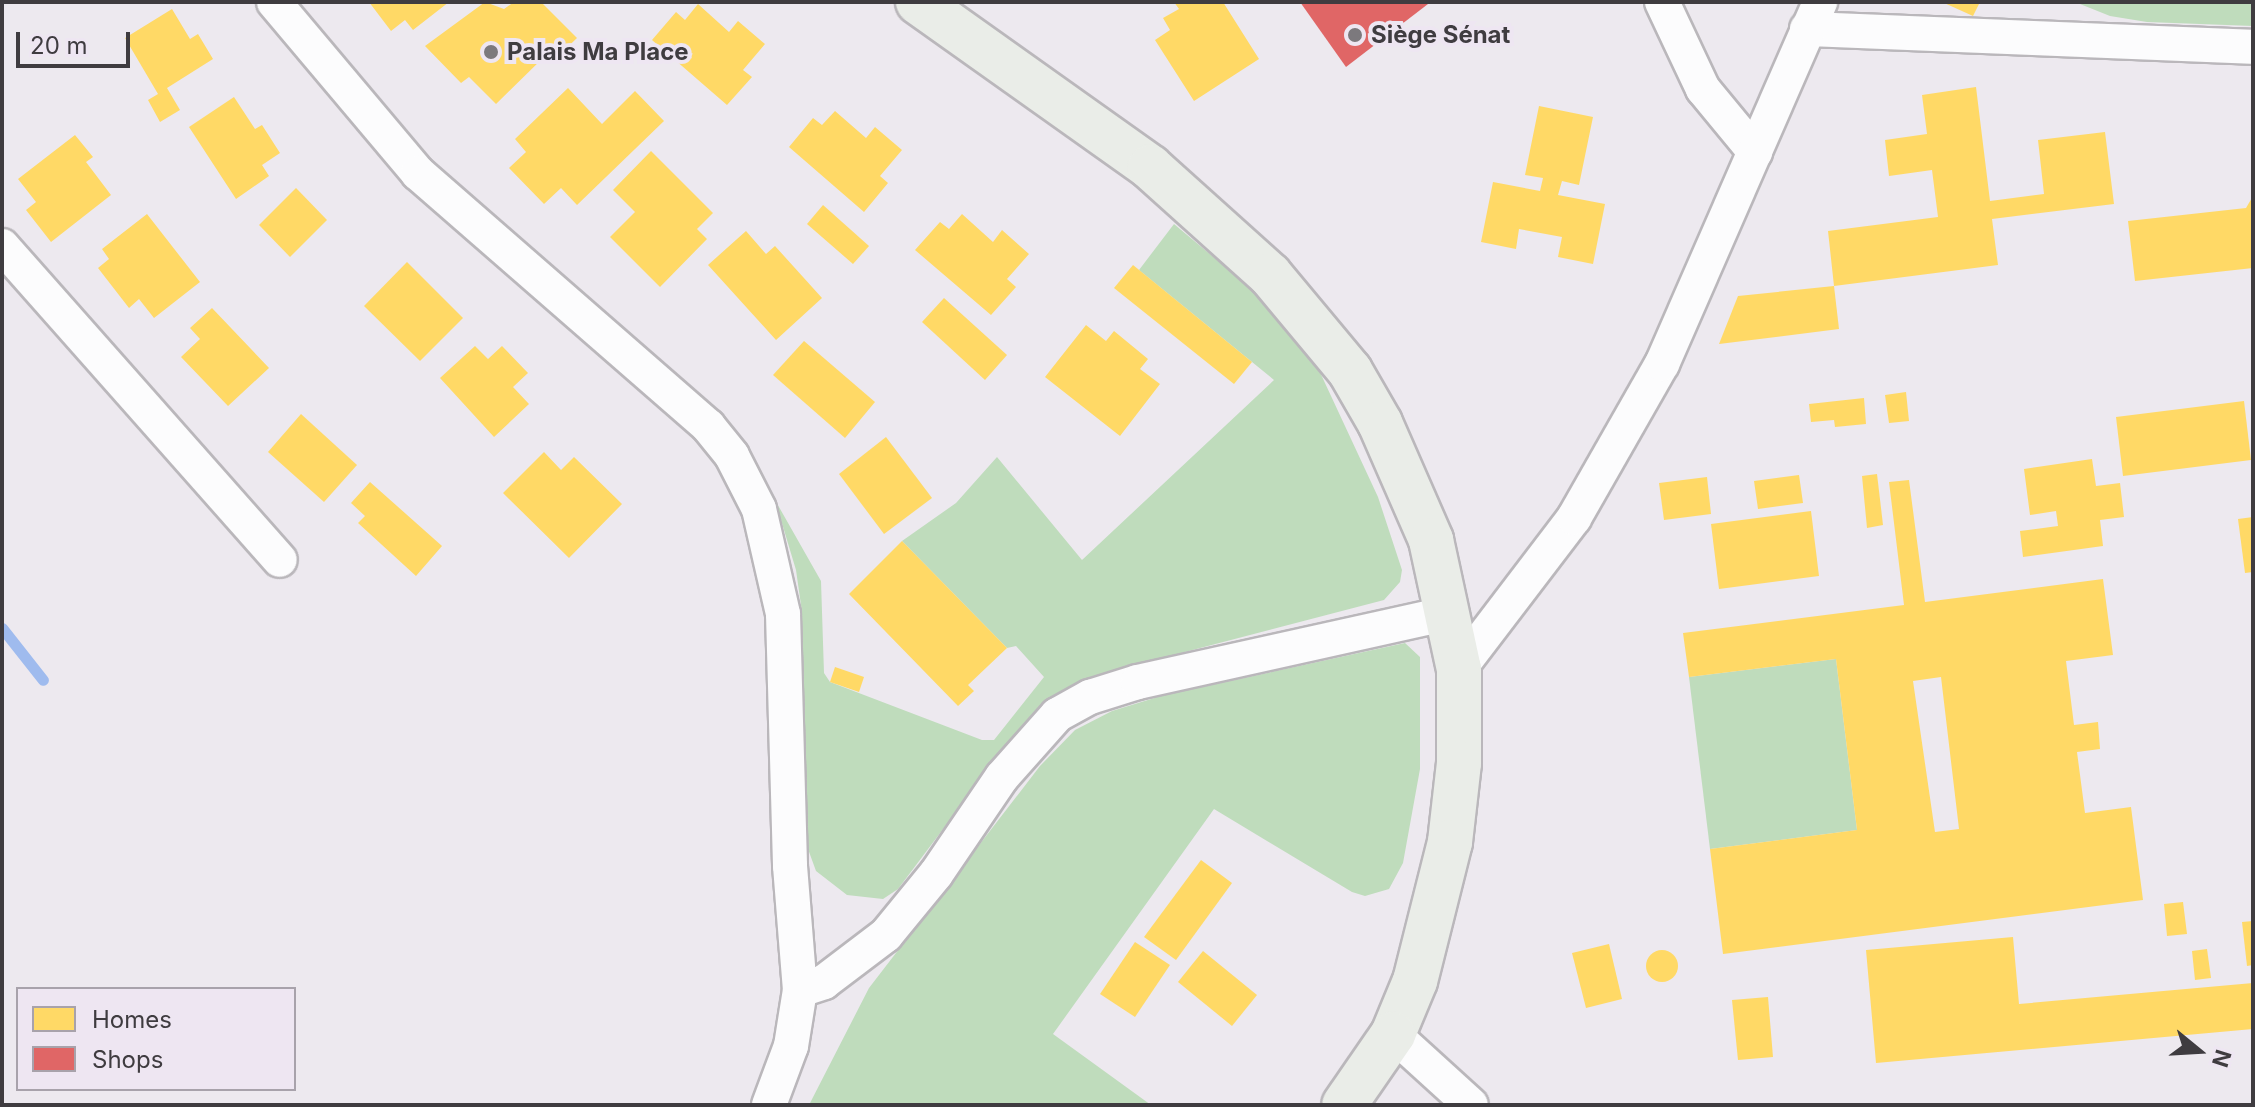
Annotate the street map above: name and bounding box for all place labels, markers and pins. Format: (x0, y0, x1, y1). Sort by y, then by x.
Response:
place label: Siège Sénat (1371, 21, 1510, 49)
marker: Siège Sénat (1346, 26, 1364, 44)
place label: Palais Ma Place (507, 38, 689, 66)
marker: Palais Ma Place (482, 43, 500, 61)

